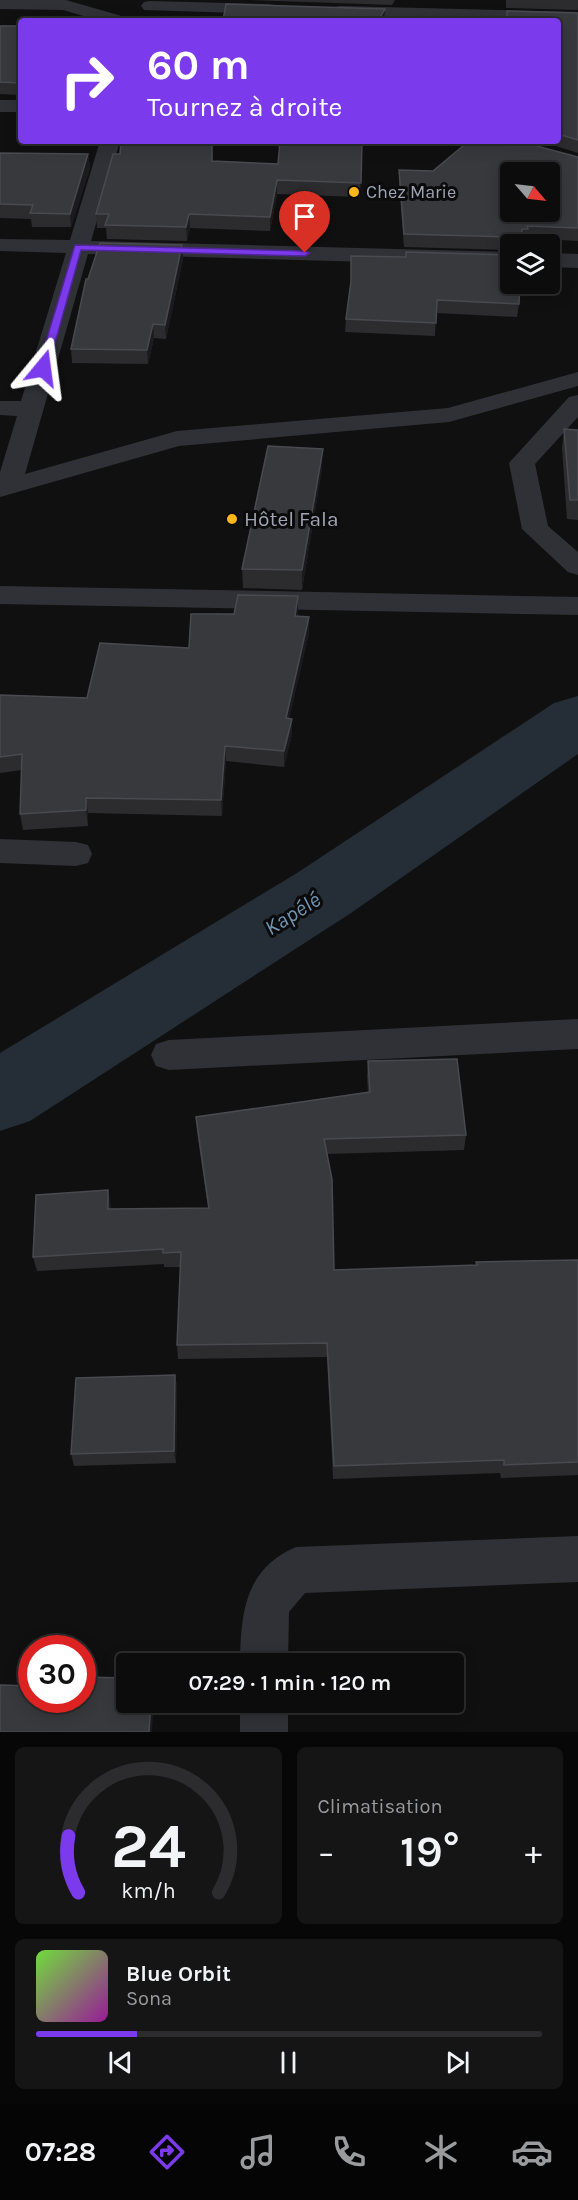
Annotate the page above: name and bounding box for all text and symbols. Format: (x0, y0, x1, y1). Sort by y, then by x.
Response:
text: 60 m (147, 40, 250, 90)
icon: right (48, 42, 126, 120)
text: Tournez à droite (147, 91, 342, 123)
north arrow (500, 162, 560, 222)
map controls (500, 162, 560, 294)
place label: Chez Marie (366, 181, 456, 203)
marker: Chez Marie (347, 185, 361, 199)
pin (279, 191, 330, 253)
icon: arrive (288, 200, 321, 233)
button: layers (500, 234, 560, 294)
position arrow (11, 336, 75, 400)
place label: Hôtel Fala (244, 507, 339, 531)
marker: Hôtel Fala (225, 512, 239, 526)
water label: Kapélé (260, 887, 325, 941)
speed limit sign: 30 (18, 1635, 96, 1713)
text: 07:29 · 1 min · 120 m (189, 1670, 391, 1696)
text: Climatisation (318, 1795, 443, 1818)
text: 24 (111, 1810, 186, 1883)
text: 19° (400, 1825, 460, 1877)
text: − (318, 1833, 335, 1871)
text: + (525, 1833, 542, 1871)
text: km/h (121, 1878, 175, 1903)
text: Blue Orbit (126, 1961, 231, 1987)
text: Sona (126, 1987, 172, 2010)
icon: previous (104, 2046, 137, 2079)
icon: pause (272, 2046, 305, 2079)
icon: next (441, 2046, 474, 2079)
icon: directions (146, 2131, 188, 2173)
icon: music (237, 2131, 279, 2173)
icon: phone (328, 2131, 370, 2173)
icon: climate (420, 2131, 462, 2173)
icon: car (511, 2131, 553, 2173)
text: 07:28 (25, 2136, 96, 2168)

